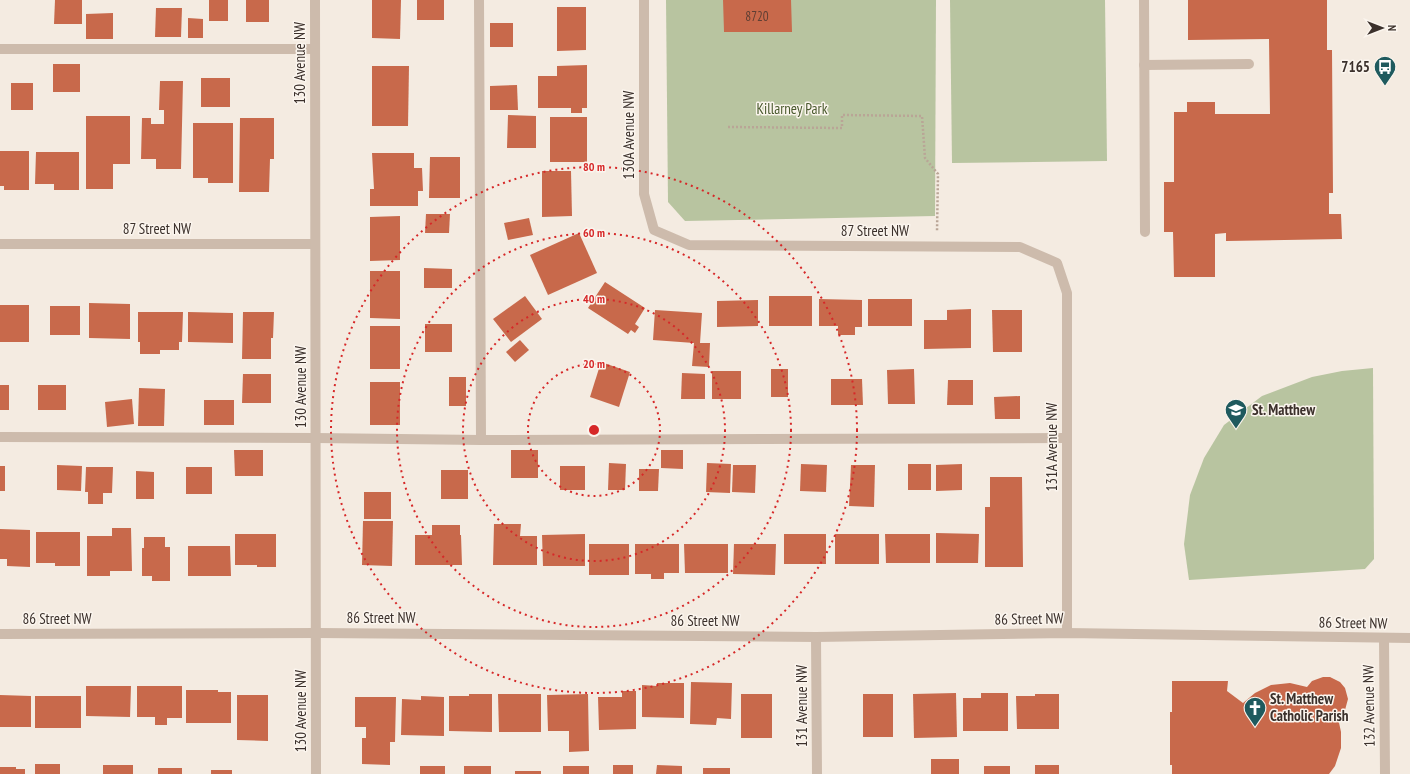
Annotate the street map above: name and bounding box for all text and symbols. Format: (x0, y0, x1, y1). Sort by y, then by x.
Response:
house number: 8720 (745, 8, 769, 25)
north arrow (1362, 8, 1402, 48)
street label: 130 Avenue NW (290, 22, 309, 104)
text: N (1385, 25, 1399, 31)
bus stop icon: 7165 (1372, 54, 1398, 87)
place label: 7165 (1341, 57, 1370, 76)
street label: 130A Avenue NW (619, 91, 638, 179)
park label: Killarney Park (757, 99, 828, 118)
text: 80 m (583, 159, 605, 174)
street label: 87 Street NW (123, 219, 191, 238)
street label: 87 Street NW (841, 221, 909, 240)
text: 60 m (583, 225, 605, 240)
text: 40 m (583, 291, 605, 306)
street label: 130 Avenue NW (291, 346, 310, 428)
text: 20 m (583, 356, 605, 371)
school or university icon: St. Matthew (1223, 397, 1249, 430)
place label: St. Matthew (1252, 400, 1316, 419)
street label: 131A Avenue NW (1042, 403, 1061, 491)
centre of rings (587, 423, 601, 437)
street label: 86 Street NW (346, 608, 416, 627)
street label: 86 Street NW (994, 608, 1064, 629)
street label: 86 Street NW (22, 609, 92, 628)
street label: 86 Street NW (670, 611, 740, 630)
street label: 86 Street NW (1318, 612, 1388, 633)
street label: 131 Avenue NW (792, 665, 811, 747)
street label: 132 Avenue NW (1358, 665, 1379, 747)
street label: 130 Avenue NW (291, 670, 310, 752)
place label: St. Matthew Catholic Parish (1270, 689, 1349, 725)
church icon: St. Matthew Catholic Parish (1242, 695, 1268, 728)

